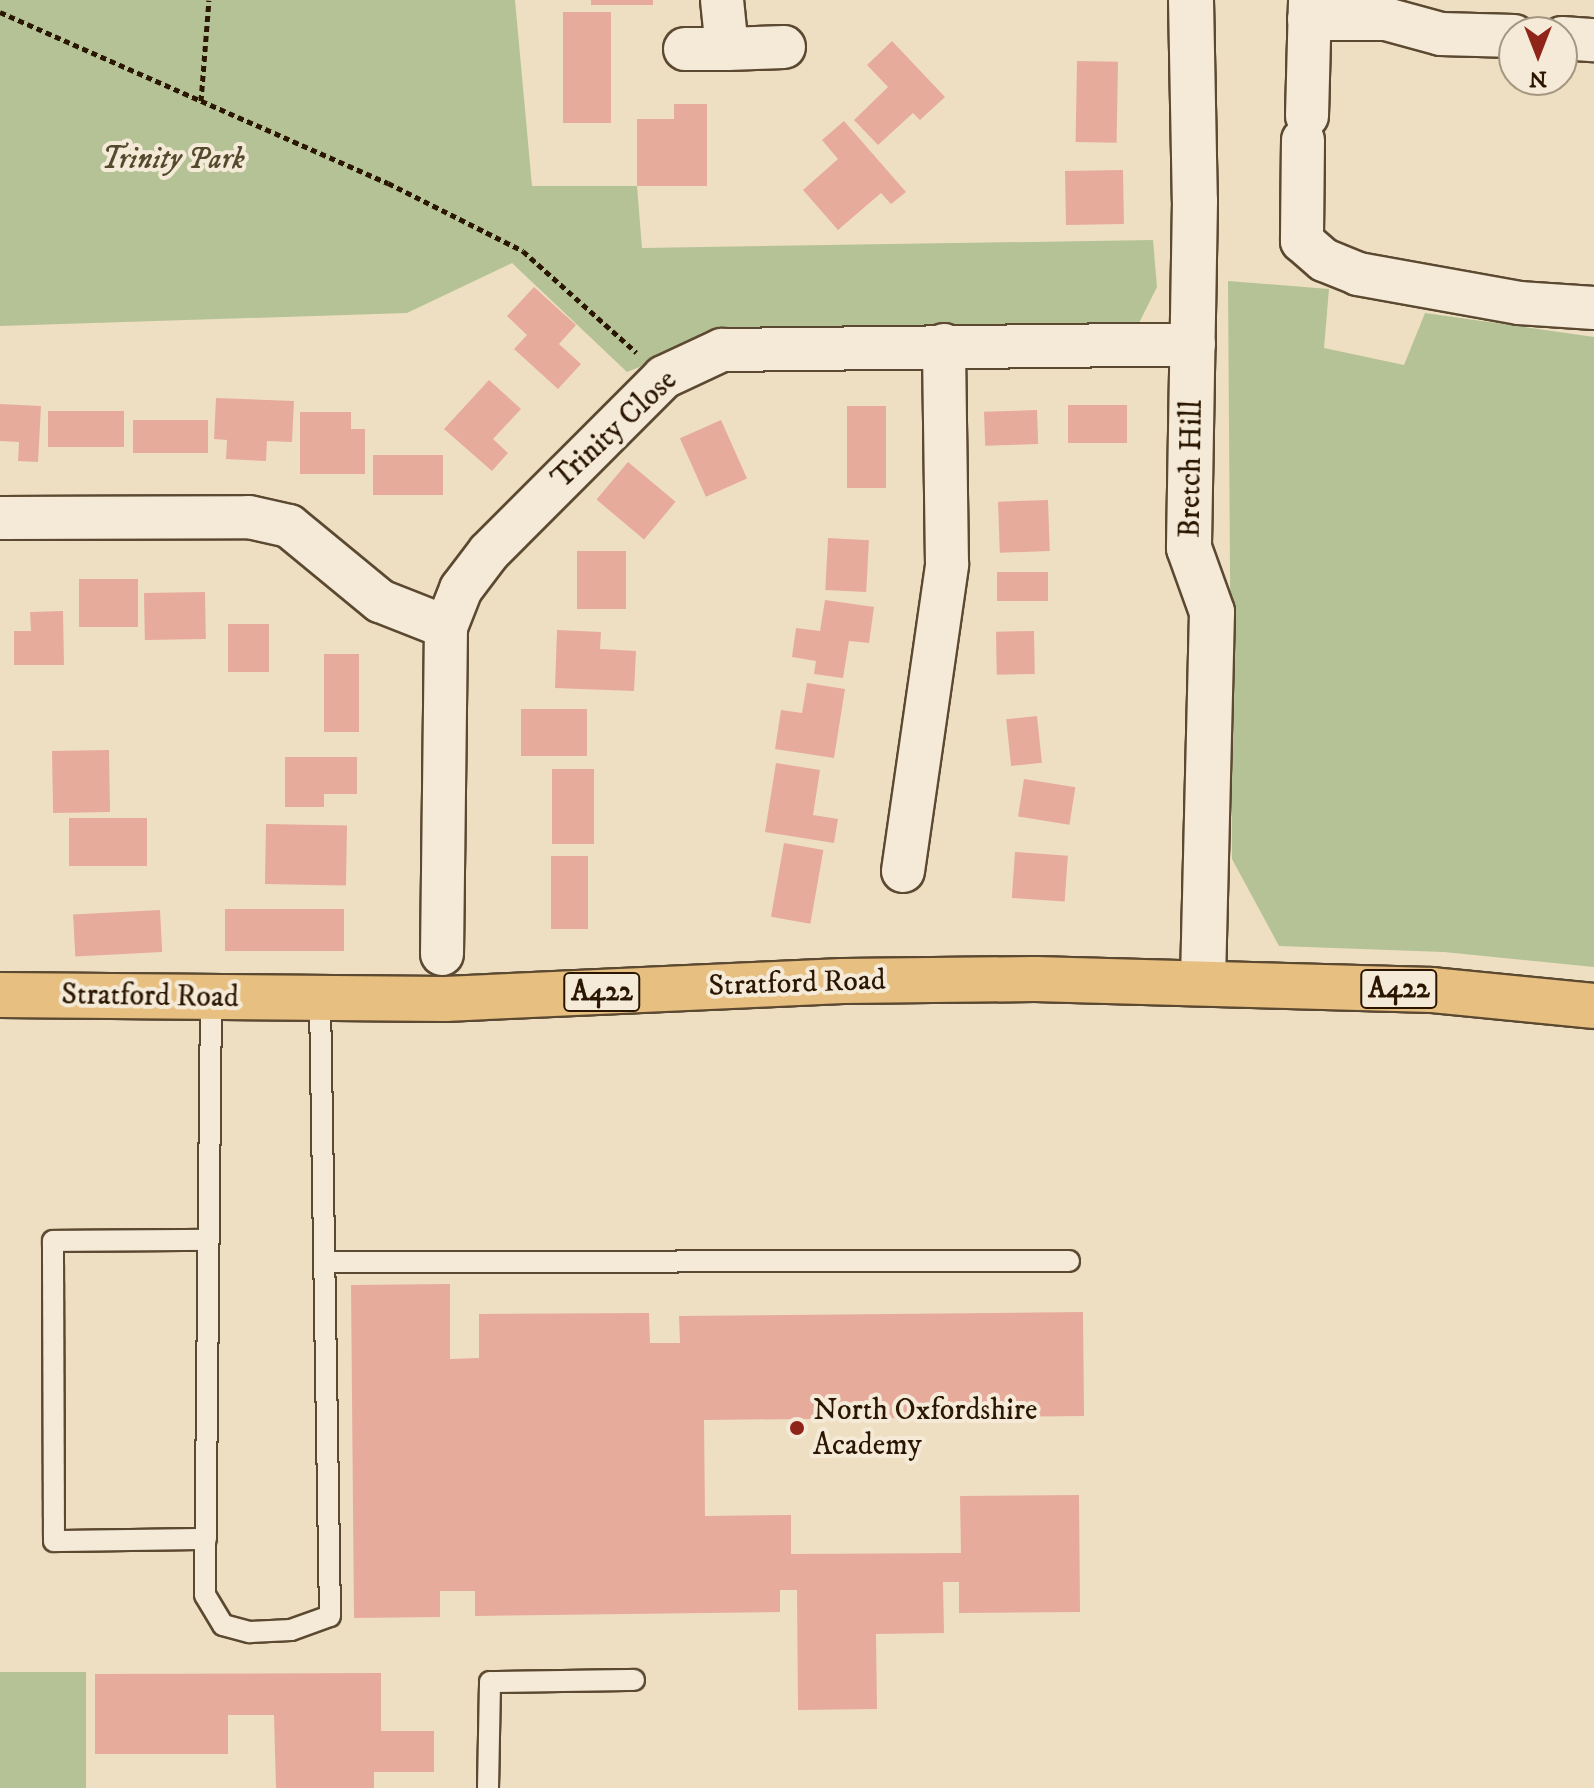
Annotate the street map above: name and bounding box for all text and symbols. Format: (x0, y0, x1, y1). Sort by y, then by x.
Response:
north arrow (1498, 16, 1578, 96)
text: N (1529, 65, 1547, 92)
park label: Trinity Park (101, 142, 245, 178)
street label: Trinity Close (545, 363, 685, 497)
street label: Bretch Hill (1173, 400, 1211, 538)
street label: Stratford Road (708, 963, 886, 1005)
road number: A422 (1359, 965, 1439, 1013)
road number: A422 (562, 968, 642, 1016)
street label: Stratford Road (61, 977, 239, 1017)
place label: North Oxfordshire Academy (813, 1393, 1037, 1464)
marker: North Oxfordshire Academy (788, 1419, 806, 1437)

